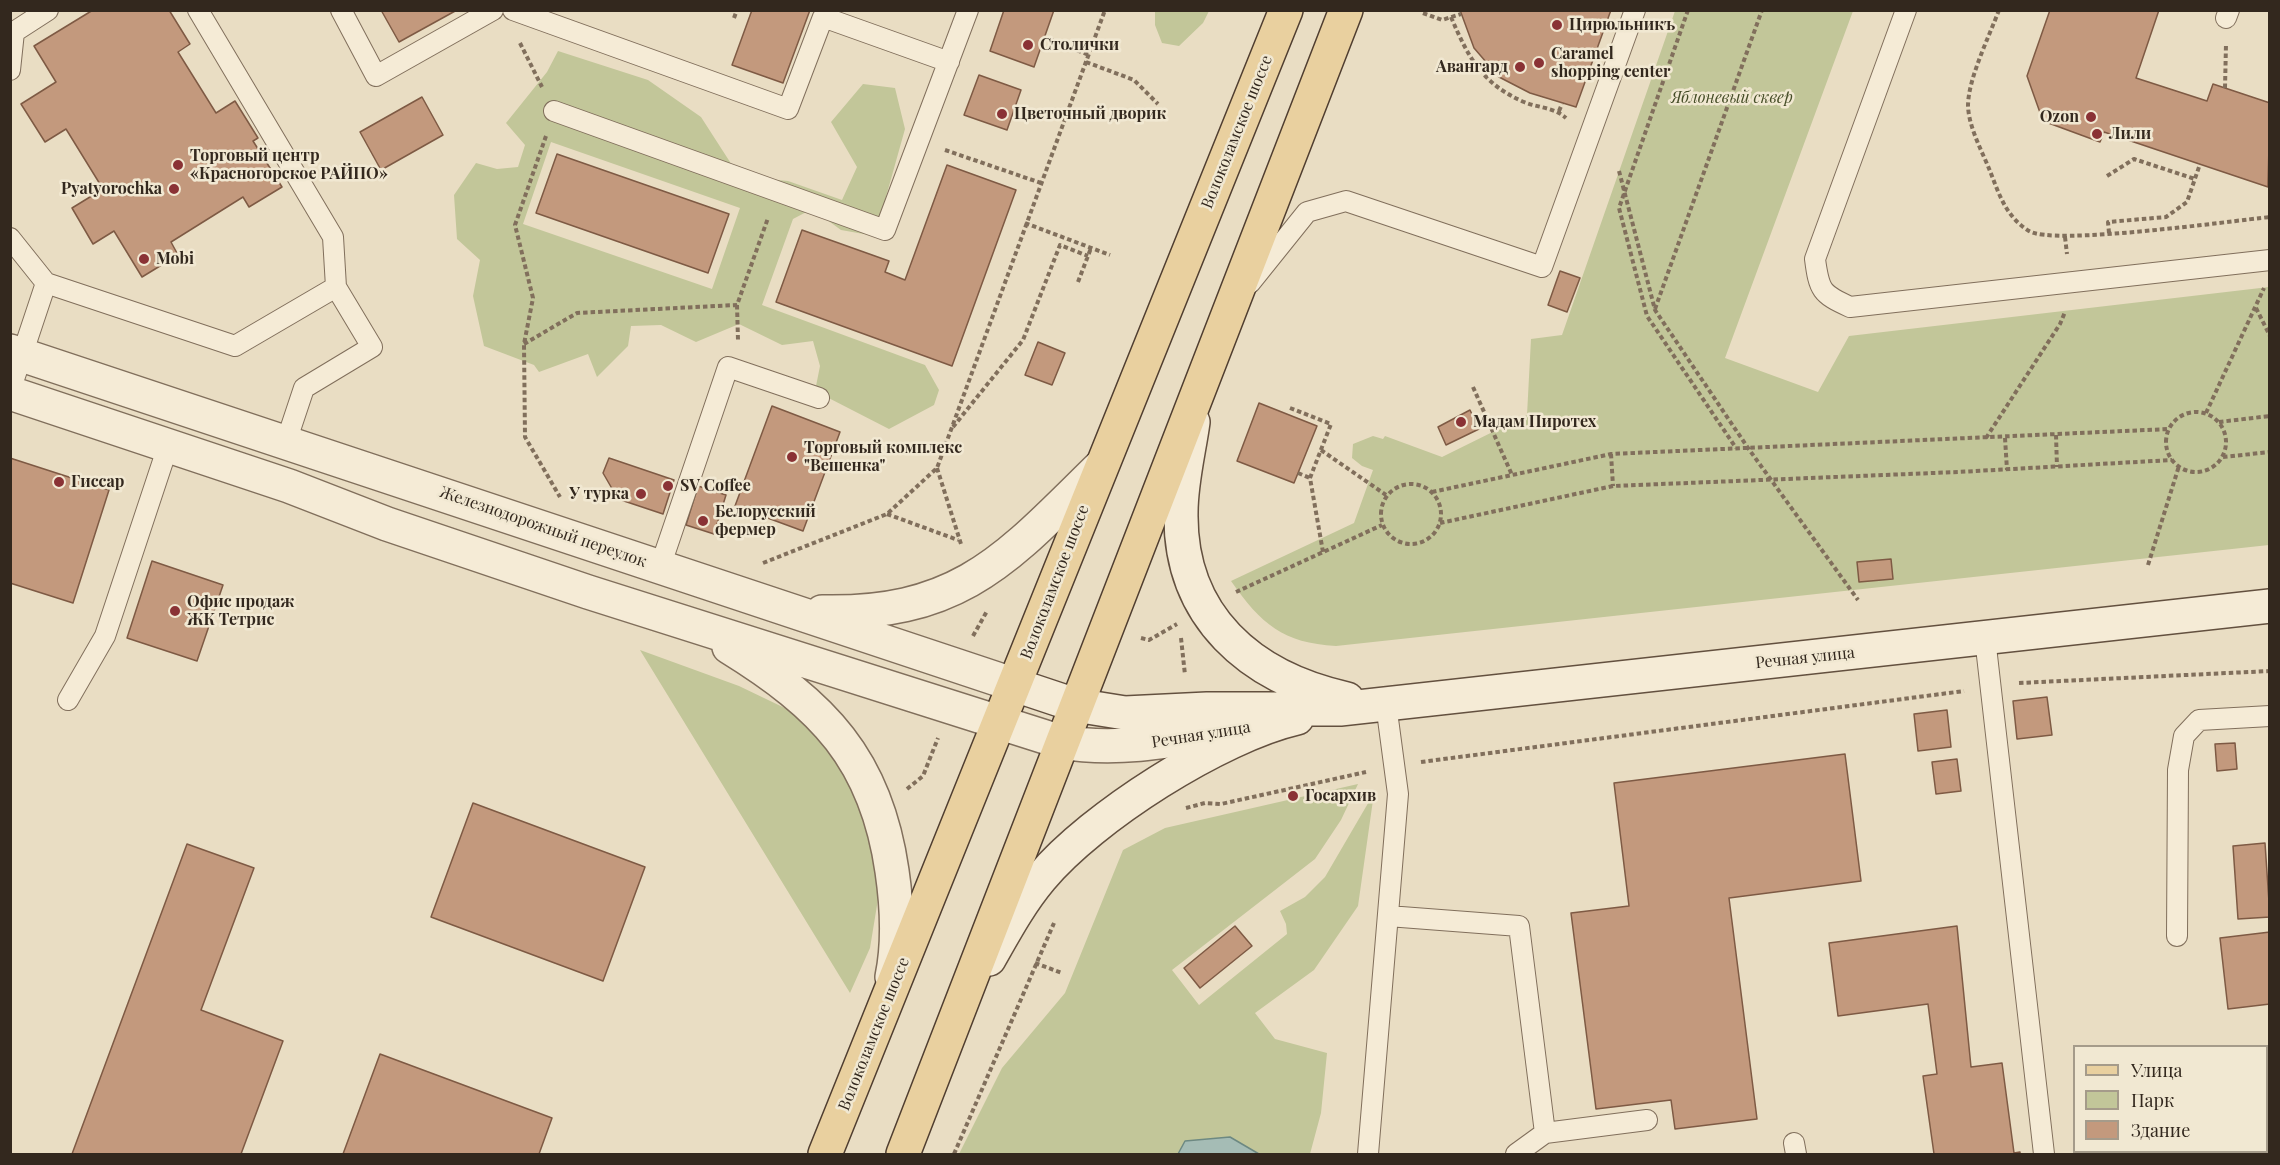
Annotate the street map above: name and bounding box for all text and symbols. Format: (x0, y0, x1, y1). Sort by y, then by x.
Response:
place label: Цирюльникъ (1569, 15, 1675, 35)
marker: Цирюльникъ (1550, 18, 1564, 32)
place label: Столички (1040, 35, 1119, 55)
marker: Столички (1021, 38, 1035, 52)
place label: Caramel shopping center (1551, 44, 1670, 82)
street label: Волоколамское шоссе (1197, 52, 1277, 212)
marker: Caramel shopping center (1532, 56, 1546, 70)
place label: Авангард (1436, 57, 1508, 77)
marker: Авангард (1513, 60, 1527, 74)
park label: Яблоневый сквер (1671, 88, 1793, 108)
place label: Цветочный дворик (1014, 104, 1166, 124)
marker: Цветочный дворик (995, 107, 1009, 121)
place label: Ozon (2040, 107, 2079, 127)
marker: Ozon (2084, 110, 2098, 124)
place label: Лили (2109, 124, 2151, 144)
marker: Лили (2090, 127, 2104, 141)
place label: Торговый центр «Красногорское РАЙПО» (190, 146, 388, 184)
marker: Торговый центр «Красногорское РАЙПО» (171, 158, 185, 172)
place label: Pyatyorochka (61, 179, 162, 199)
marker: Pyatyorochka (167, 182, 181, 196)
place label: Mobi (156, 249, 194, 269)
marker: Mobi (137, 252, 151, 266)
place label: Мадам Пиротех (1473, 412, 1596, 432)
marker: Мадам Пиротех (1454, 415, 1468, 429)
place label: Торговый комплекс "Вешенка" (804, 438, 962, 476)
marker: Торговый комплекс "Вешенка" (785, 450, 799, 464)
place label: Гиссар (71, 472, 124, 492)
marker: Гиссар (52, 475, 66, 489)
place label: SV Coffee (680, 476, 751, 496)
marker: SV Coffee (661, 479, 675, 493)
street label: Железнодорожный переулок (437, 482, 649, 572)
place label: У турка (569, 484, 629, 504)
marker: У турка (634, 487, 648, 501)
place label: Белорусский фермер (715, 502, 816, 540)
street label: Волоколамское шоссе (1017, 502, 1093, 662)
marker: Белорусский фермер (696, 514, 710, 528)
place label: Офис продаж ЖК Тетрис (187, 592, 294, 630)
marker: Офис продаж ЖК Тетрис (168, 604, 182, 618)
street label: Речная улица (1754, 643, 1856, 673)
street label: Речная улица (1150, 718, 1252, 752)
place label: Госархив (1305, 786, 1376, 806)
marker: Госархив (1286, 789, 1300, 803)
street label: Волоколамское шоссе (834, 954, 914, 1114)
legend (2073, 1045, 2268, 1153)
text: Улица (2131, 1058, 2182, 1082)
text: Парк (2131, 1088, 2174, 1112)
text: Здание (2131, 1118, 2190, 1142)

